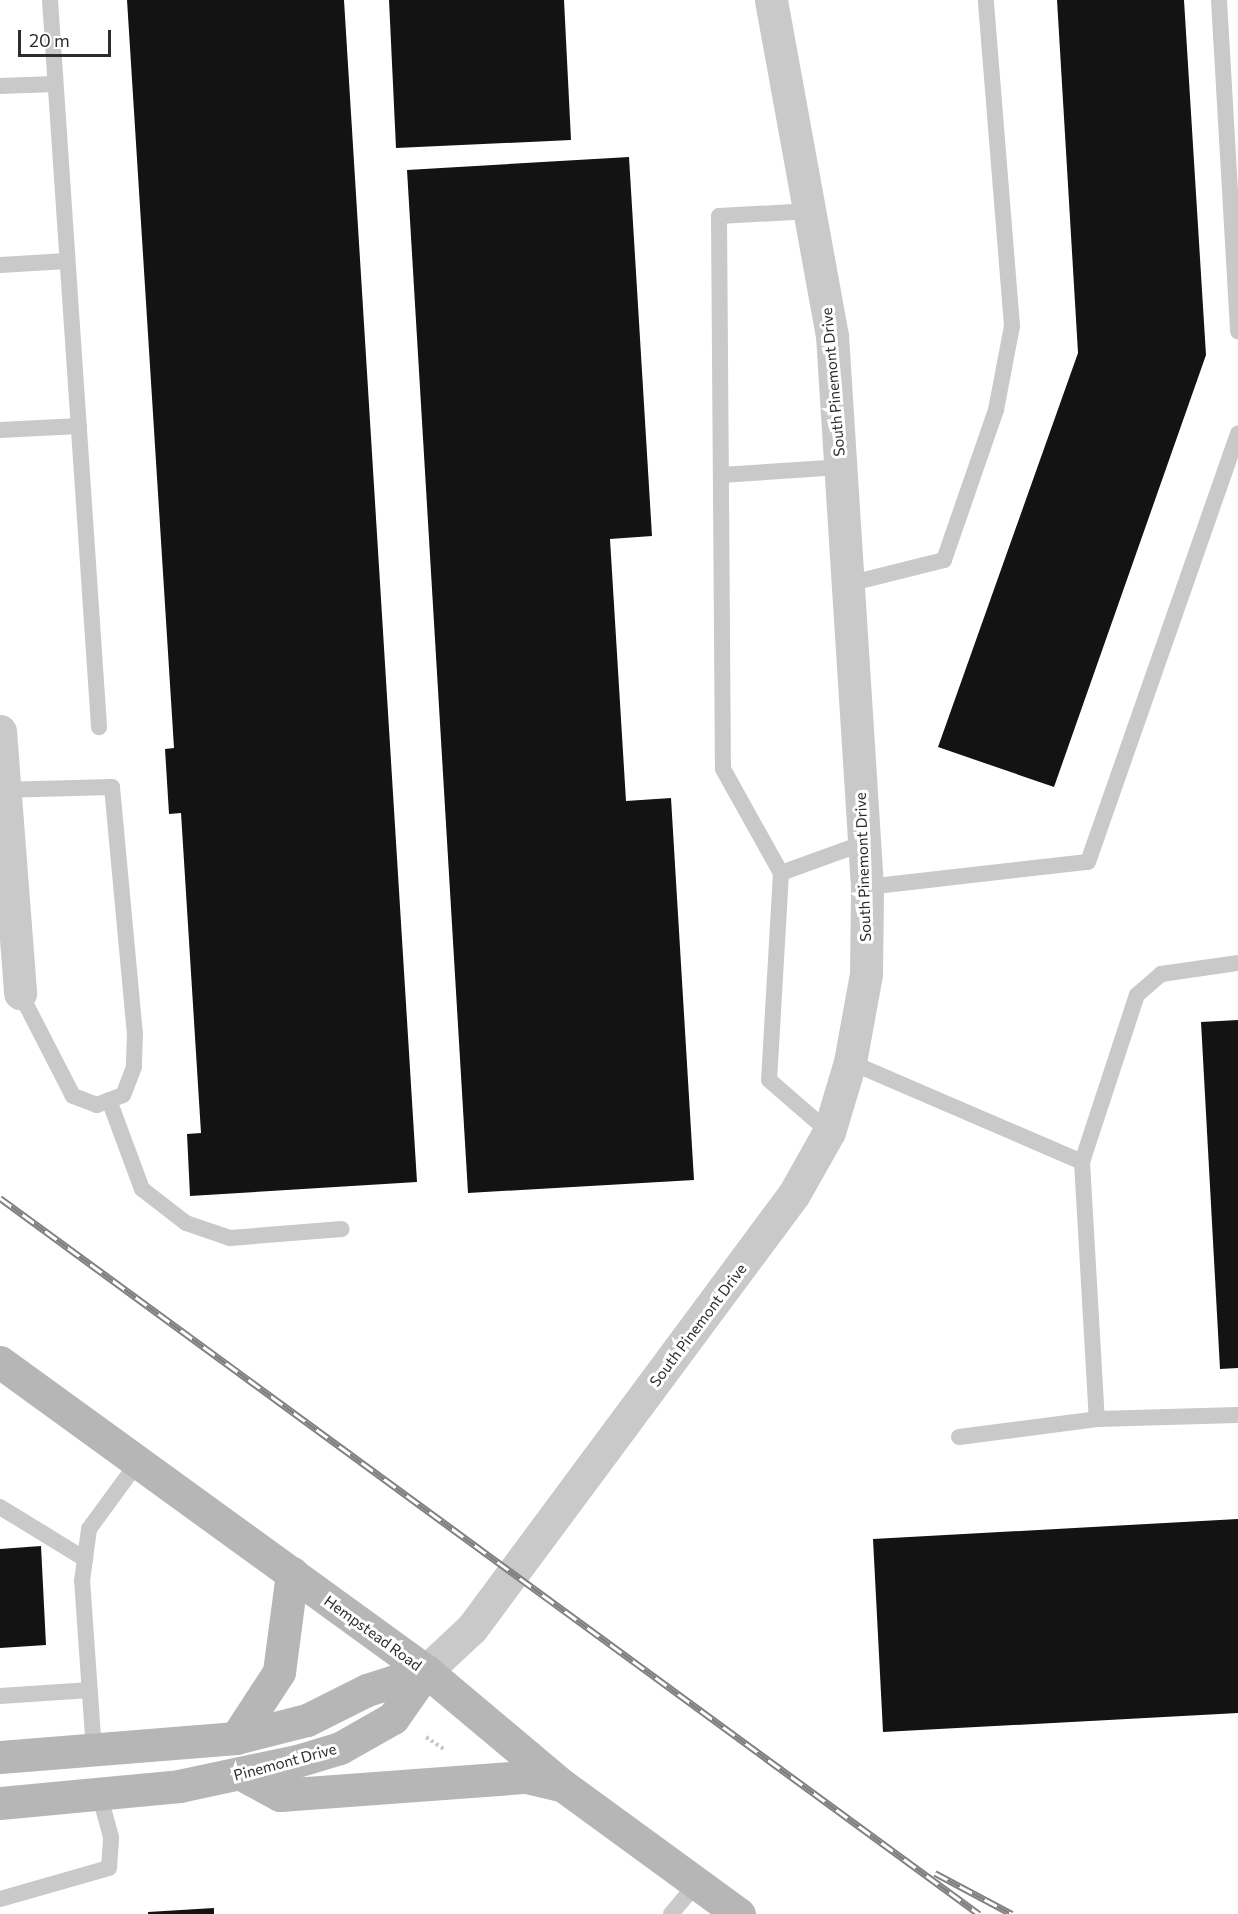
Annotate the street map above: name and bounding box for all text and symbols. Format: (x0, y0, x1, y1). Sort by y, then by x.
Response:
scale bar (21, 18, 114, 56)
text: 20 m (29, 29, 70, 51)
street label: South Pinemont Drive (818, 307, 848, 457)
street label: South Pinemont Drive (851, 792, 875, 942)
street label: South Pinemont Drive (646, 1260, 750, 1390)
street label: Hempstead Road (321, 1592, 425, 1674)
street label: Pinemont Drive (232, 1740, 338, 1784)

